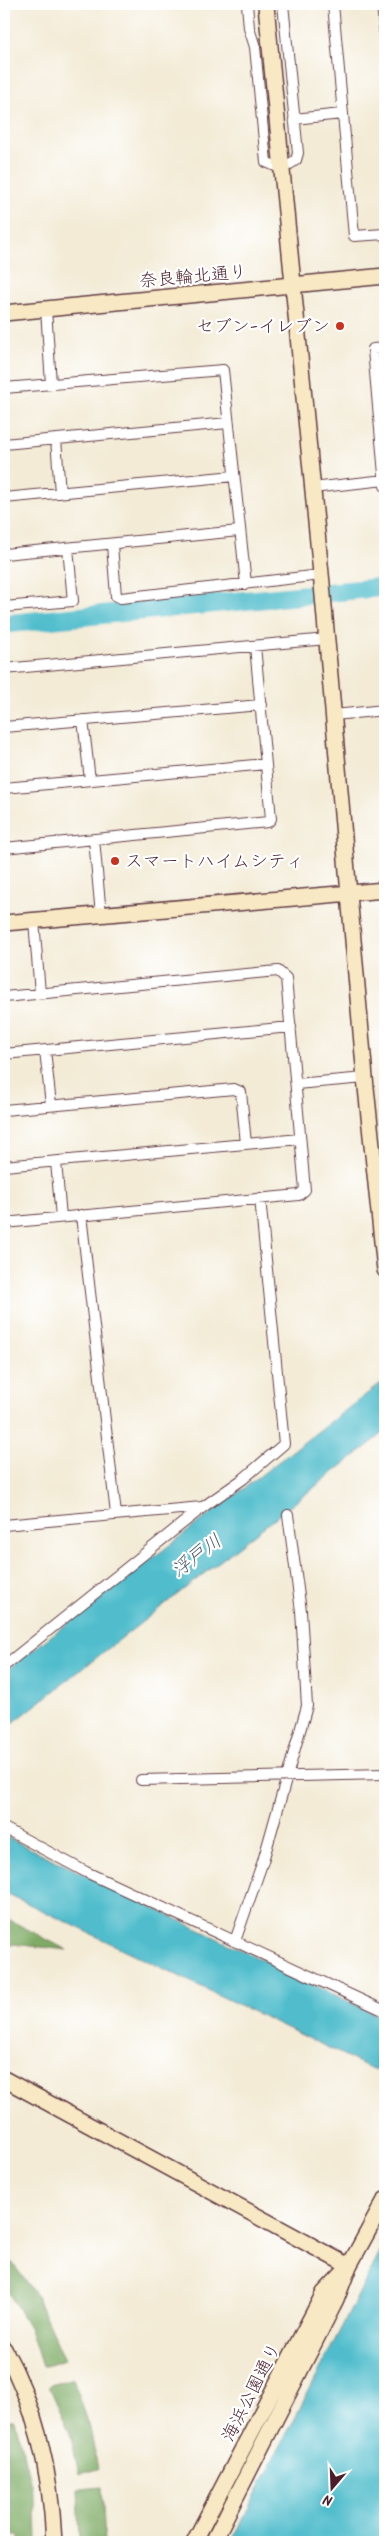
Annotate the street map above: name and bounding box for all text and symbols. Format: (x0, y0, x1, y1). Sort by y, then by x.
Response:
street label: 奈良輪北通り (138, 258, 248, 297)
place label: セブン-イレブン (196, 313, 330, 342)
marker: セブン-イレブン (334, 320, 346, 332)
place label: スマートハイムシティ (125, 848, 304, 877)
marker: スマートハイムシティ (109, 855, 121, 867)
water label: 浮戸川 (165, 1527, 229, 1586)
street label: 海浜公園通り (215, 2338, 290, 2447)
north arrow (306, 2464, 356, 2514)
text: N (320, 2487, 336, 2511)

